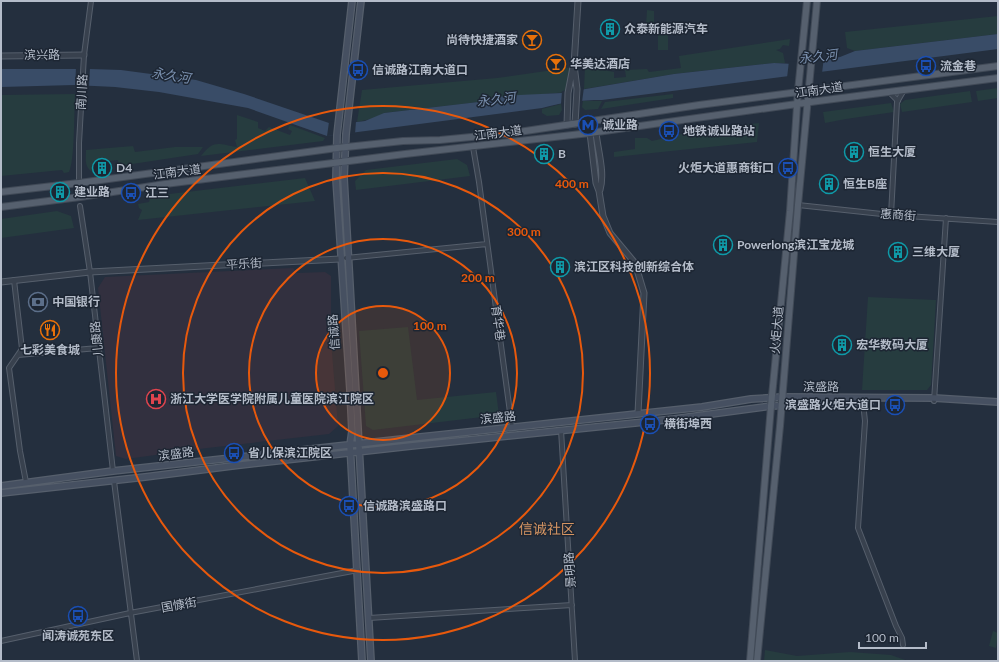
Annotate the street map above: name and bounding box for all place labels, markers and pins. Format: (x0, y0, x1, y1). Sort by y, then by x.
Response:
building icon: 众泰新能源汽车 (599, 18, 621, 40)
place label: 众泰新能源汽车 (624, 21, 708, 36)
bar icon: 尚待快捷酒家 (521, 29, 543, 51)
place label: 尚待快捷酒家 (446, 32, 518, 47)
bar icon: 华美达酒店 (545, 53, 567, 75)
bus stop icon: 流金巷 (915, 55, 937, 77)
place label: 华美达酒店 (570, 56, 630, 71)
place label: 流金巷 (940, 58, 976, 73)
bus stop icon: 信诚路江南大道口 (347, 59, 369, 81)
place label: 信诚路江南大道口 (372, 62, 468, 77)
metro station icon: 诚业路 (577, 114, 599, 136)
place label: 诚业路 (602, 117, 638, 132)
bus stop icon: 地铁诚业路站 (658, 120, 680, 142)
place label: 地铁诚业路站 (683, 123, 755, 138)
building icon: 恒生大厦 (843, 141, 865, 163)
building icon: B (533, 143, 555, 165)
place label: 恒生大厦 (868, 144, 916, 159)
place label: B (558, 146, 566, 161)
building icon: D4 (91, 157, 113, 179)
bus stop icon: 火炬大道惠商街口 (777, 157, 799, 179)
place label: D4 (116, 160, 132, 175)
place label: 火炬大道惠商街口 (678, 160, 774, 175)
building icon: 恒生B座 (818, 173, 840, 195)
place label: 恒生B座 (843, 176, 887, 191)
building icon: 建业路 (49, 181, 71, 203)
bus stop icon: 江三 (120, 182, 142, 204)
place label: 建业路 (74, 184, 110, 199)
place label: 江三 (145, 185, 169, 200)
building icon: Powerlong滨江宝龙城 (712, 234, 734, 256)
place label: Powerlong滨江宝龙城 (737, 237, 854, 252)
building icon: 三维大厦 (887, 241, 909, 263)
place label: 三维大厦 (912, 244, 960, 259)
building icon: 滨江区科技创新综合体 (549, 256, 571, 278)
place label: 滨江区科技创新综合体 (574, 259, 694, 274)
bank icon: 中国银行 (27, 291, 49, 313)
place label: 中国银行 (52, 294, 100, 309)
restaurant icon: 七彩美食城 (39, 319, 61, 341)
building icon: 宏华数码大厦 (831, 334, 853, 356)
place label: 宏华数码大厦 (856, 337, 928, 352)
place label: 七彩美食城 (20, 342, 80, 357)
centre of rings (376, 366, 390, 380)
hospital icon: 浙江大学医学院附属儿童医院滨江院区 (145, 388, 167, 410)
place label: 浙江大学医学院附属儿童医院滨江院区 (170, 391, 374, 406)
bus stop icon: 滨盛路火炬大道口 (884, 394, 906, 416)
place label: 滨盛路火炬大道口 (785, 397, 881, 412)
bus stop icon: 横街埠西 (639, 413, 661, 435)
place label: 横街埠西 (664, 416, 712, 431)
bus stop icon: 省儿保滨江院区 (223, 442, 245, 464)
place label: 省儿保滨江院区 (248, 445, 332, 460)
bus stop icon: 信诚路滨盛路口 (338, 495, 360, 517)
place label: 信诚路滨盛路口 (363, 498, 447, 513)
bus stop icon: 闻涛诚苑东区 (67, 605, 89, 627)
place label: 闻涛诚苑东区 (42, 628, 114, 643)

